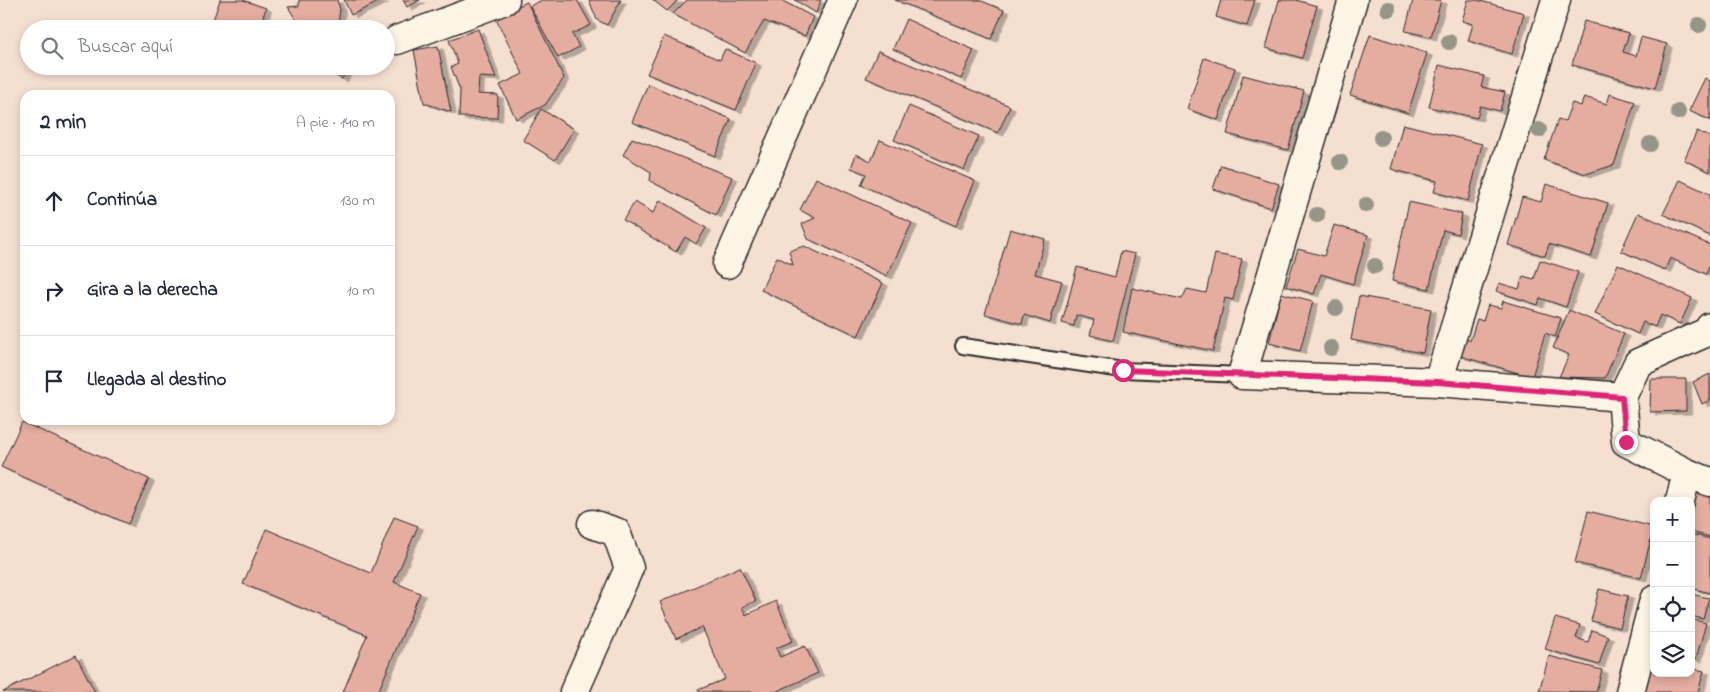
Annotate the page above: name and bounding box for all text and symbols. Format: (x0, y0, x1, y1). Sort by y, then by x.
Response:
search box (20, 20, 395, 75)
icon: search (38, 34, 66, 62)
text: Buscar aquí (78, 34, 173, 61)
text: 2 min (40, 108, 86, 138)
text: A pie · 140 m (296, 111, 375, 135)
icon: ahead (40, 187, 68, 215)
text: Continúa (87, 187, 157, 214)
text: 130 m (340, 189, 375, 213)
icon: right (40, 277, 68, 305)
text: Gira a la derecha (87, 277, 218, 304)
text: 10 m (347, 279, 375, 303)
route start (1112, 359, 1135, 382)
icon: arrive (40, 367, 68, 395)
text: Llegada al destino (87, 367, 226, 394)
route end (1615, 431, 1638, 454)
map controls (1650, 497, 1695, 677)
button: + (1650, 497, 1695, 542)
button: − (1650, 542, 1695, 587)
button: locate (1650, 587, 1695, 632)
button: layers (1650, 632, 1695, 677)

